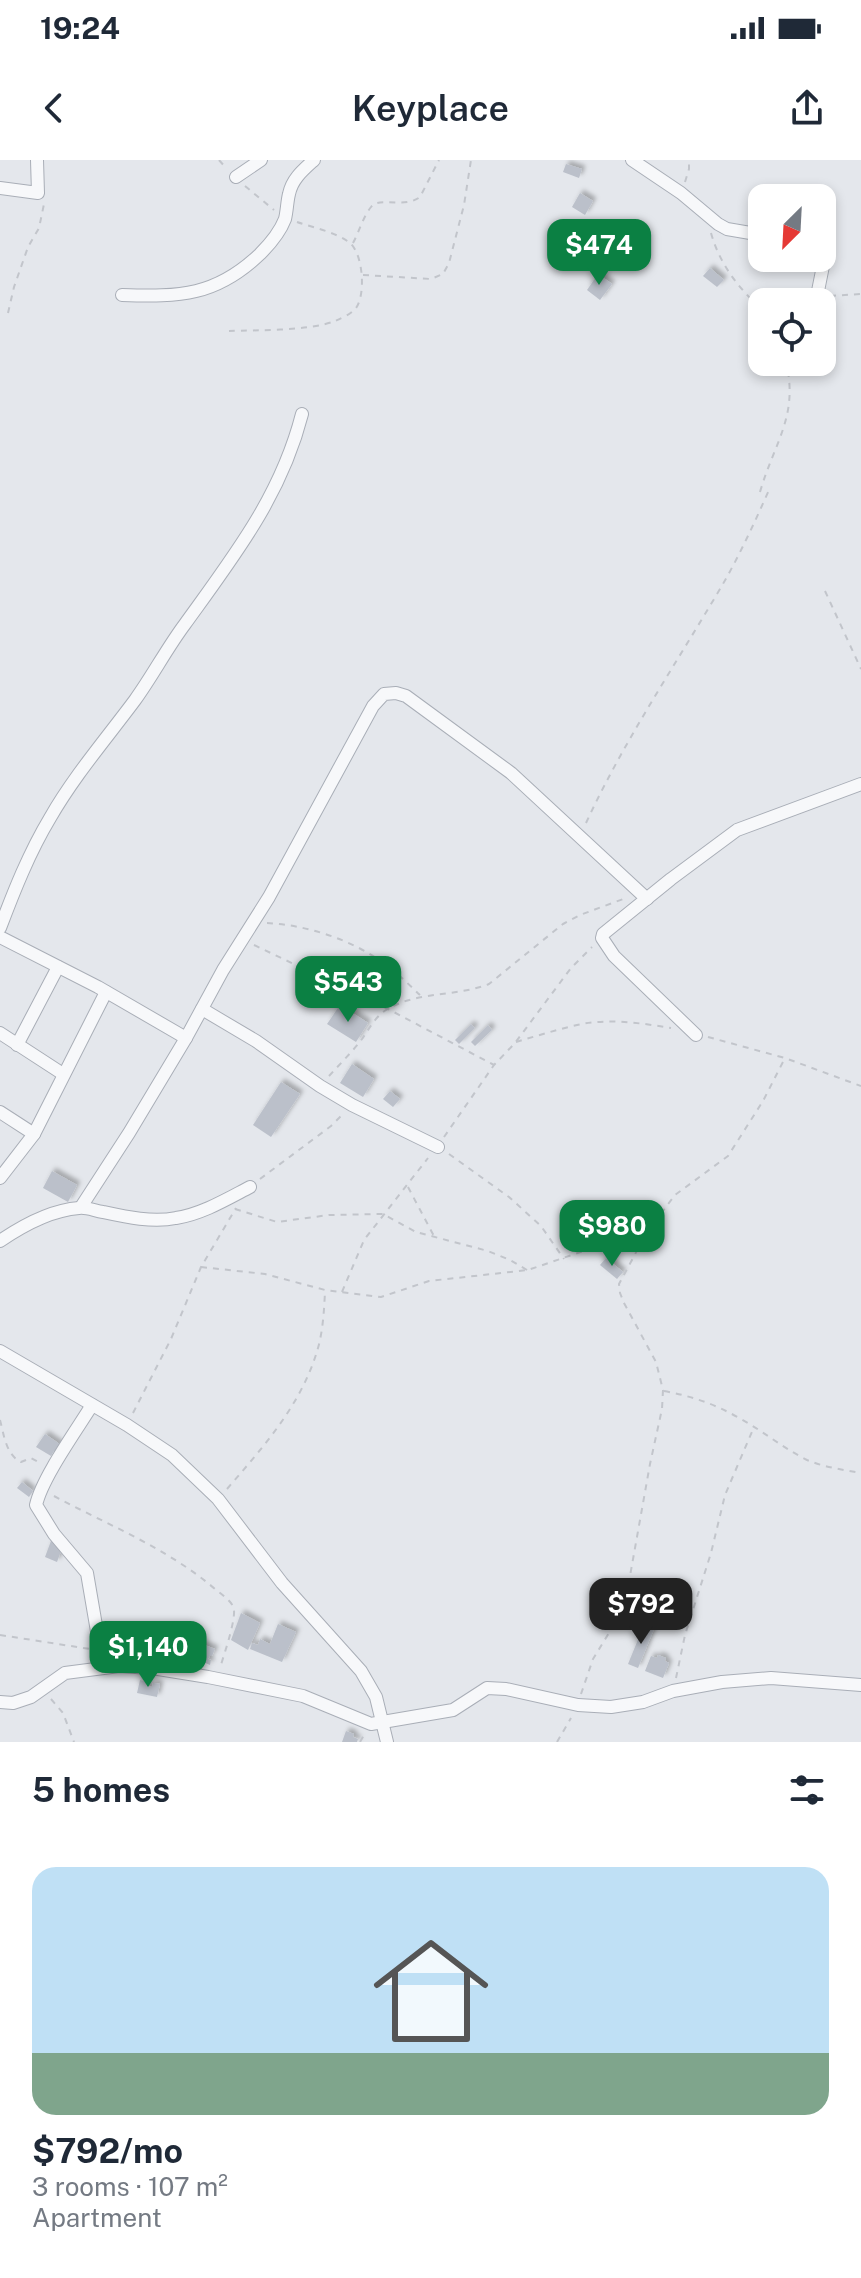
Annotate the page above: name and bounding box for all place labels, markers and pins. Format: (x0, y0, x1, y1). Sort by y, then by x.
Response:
pin: $474 (552, 219, 646, 287)
pin: $543 (301, 956, 395, 1024)
pin: $980 (565, 1200, 659, 1268)
pin: $792 (594, 1578, 688, 1646)
pin: $1,140 (83, 1621, 213, 1689)

